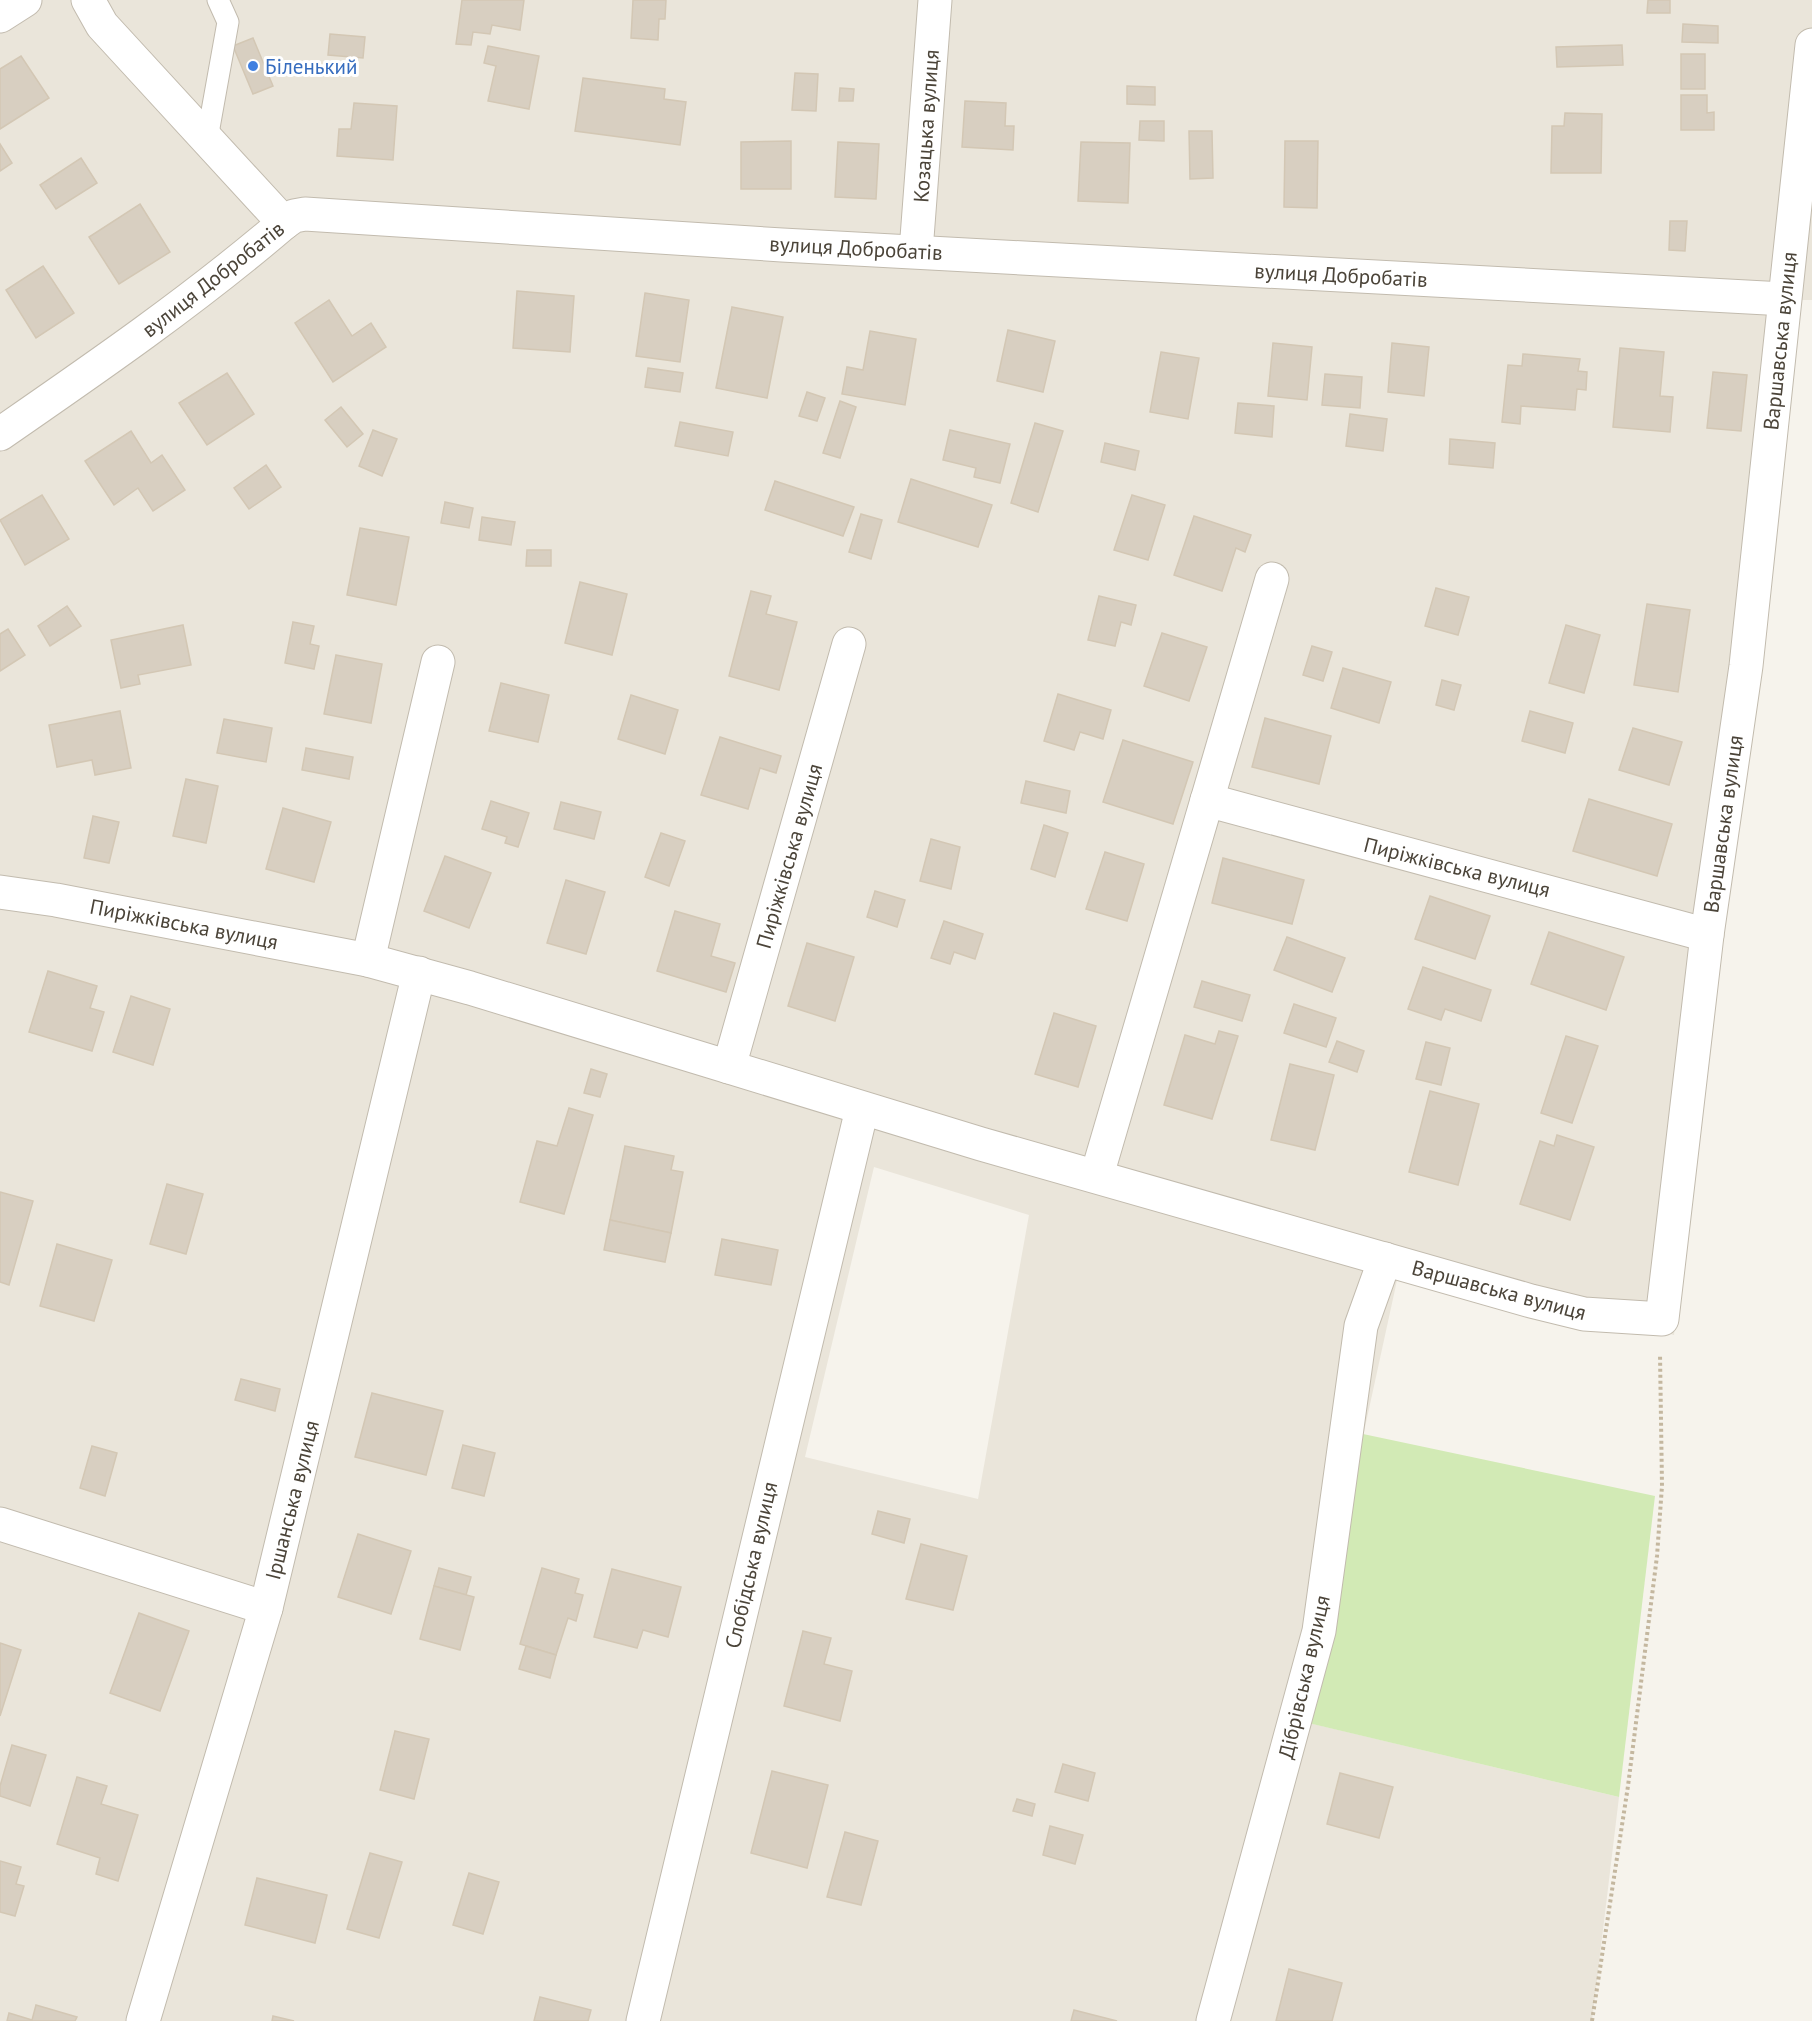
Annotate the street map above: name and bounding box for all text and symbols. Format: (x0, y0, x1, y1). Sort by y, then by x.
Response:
street label: Козацька вулиця (907, 49, 945, 203)
place label: Біленький (265, 53, 357, 80)
marker: Біленький (246, 59, 260, 73)
street label: вулиця Добробатів (136, 215, 290, 343)
street label: вулиця Добробатів (769, 230, 943, 266)
street label: Варшавська вулиця (1757, 251, 1803, 431)
street label: вулиця Добробатів (1254, 257, 1428, 293)
street label: Варшавська вулиця (1697, 733, 1749, 915)
street label: Пиріжківська вулиця (750, 760, 828, 952)
street label: Пиріжківська вулиця (1361, 831, 1553, 903)
street label: Пиріжківська вулиця (88, 893, 280, 955)
street label: Варшавська вулиця (1409, 1254, 1589, 1326)
street label: Іршанська вулиця (259, 1417, 325, 1583)
street label: Слобідська вулиця (719, 1479, 783, 1651)
street label: Дібрівська вулиця (1272, 1593, 1336, 1761)

